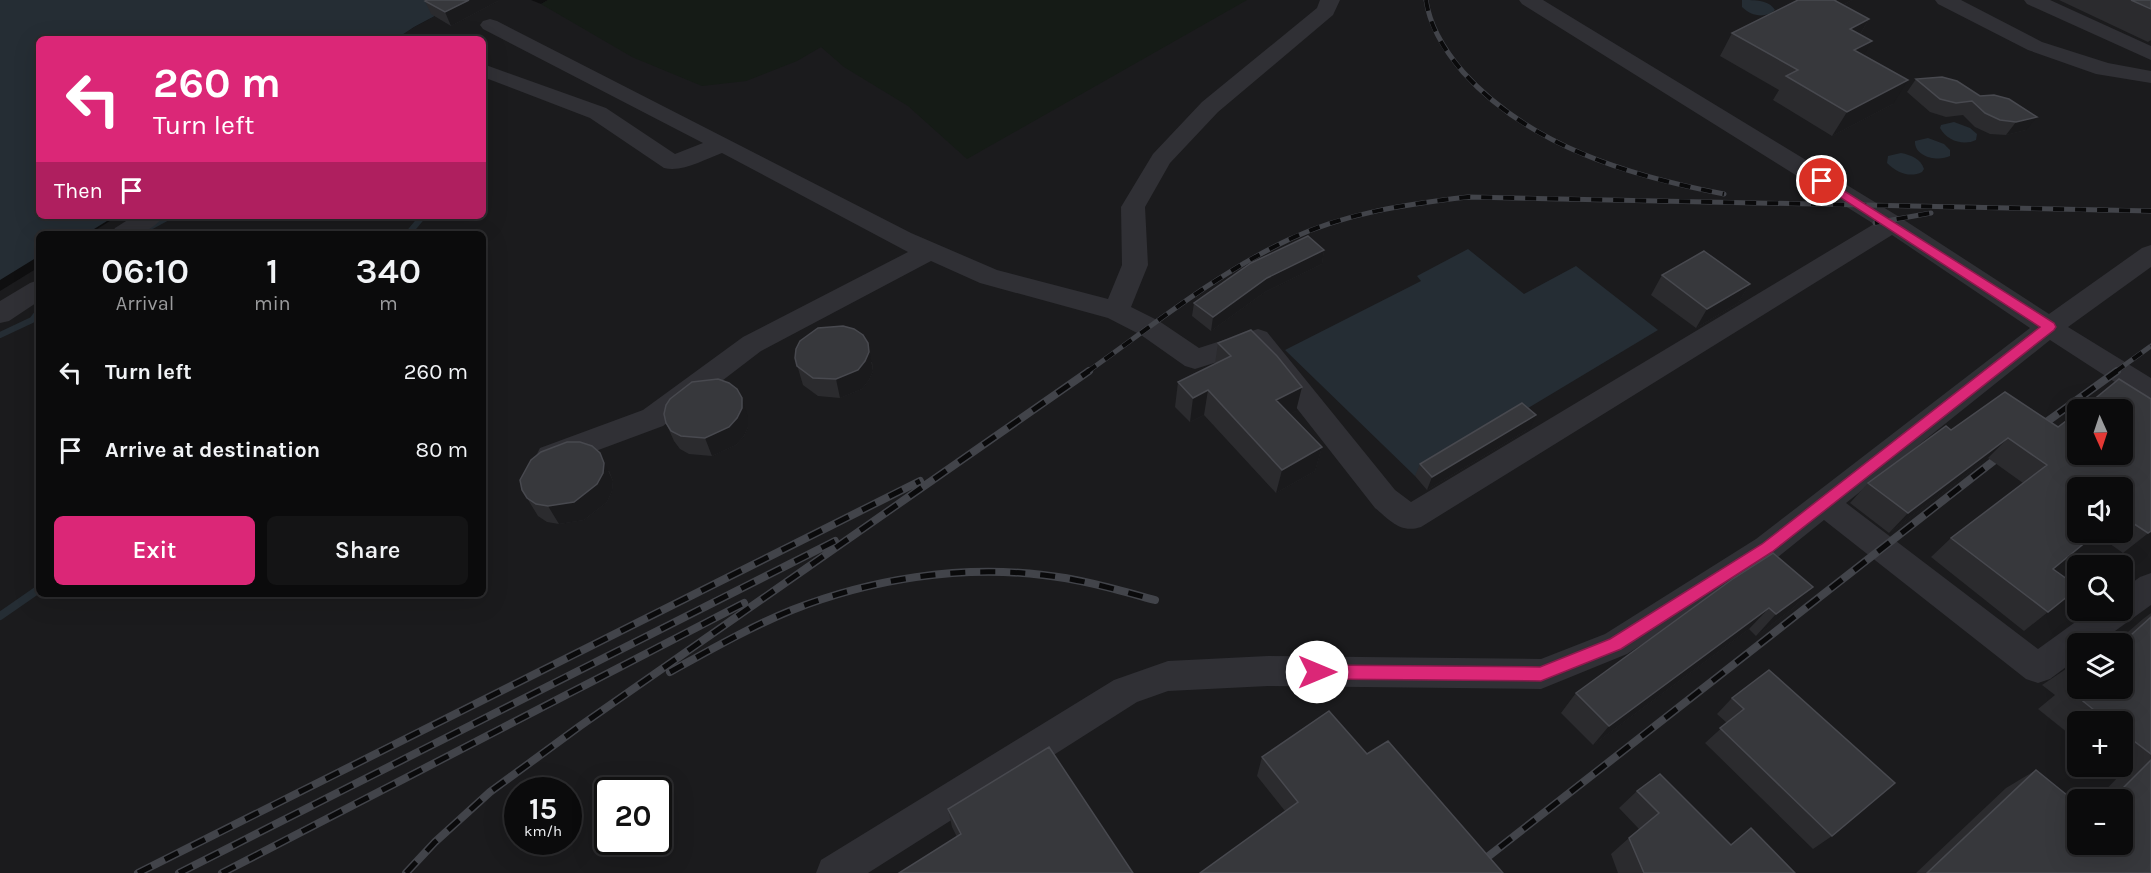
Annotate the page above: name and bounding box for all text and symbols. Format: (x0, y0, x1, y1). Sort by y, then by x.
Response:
text: 260 m (153, 58, 281, 108)
icon: left (54, 60, 132, 138)
text: Turn left (153, 109, 254, 141)
pin (1796, 155, 1847, 206)
icon: arrive (1805, 164, 1838, 197)
icon: arrive (115, 174, 148, 207)
text: Then (54, 178, 103, 204)
text: 06:10 (101, 250, 189, 292)
text: 1 (266, 250, 279, 292)
text: 340 (356, 250, 421, 292)
text: Arrival (116, 292, 174, 315)
text: min (254, 292, 291, 315)
text: m (379, 292, 398, 315)
icon: left (54, 356, 87, 389)
text: Turn left (105, 359, 192, 385)
text: 260 m (404, 359, 468, 385)
north arrow (2067, 399, 2133, 465)
map controls (2067, 399, 2133, 855)
icon: arrive (54, 434, 87, 467)
text: Arrive at destination (105, 437, 320, 463)
text: 80 m (416, 437, 468, 463)
button: sound (2067, 477, 2133, 543)
button: Exit (54, 516, 255, 585)
button: Share (267, 516, 468, 585)
button: search (2067, 555, 2133, 621)
button: layers (2067, 633, 2133, 699)
position arrow (1285, 640, 1349, 704)
button: + (2067, 711, 2133, 777)
speed limit sign: 20 (594, 777, 672, 855)
button: − (2067, 789, 2133, 855)
text: 15 (529, 791, 557, 827)
text: km/h (524, 822, 562, 840)

